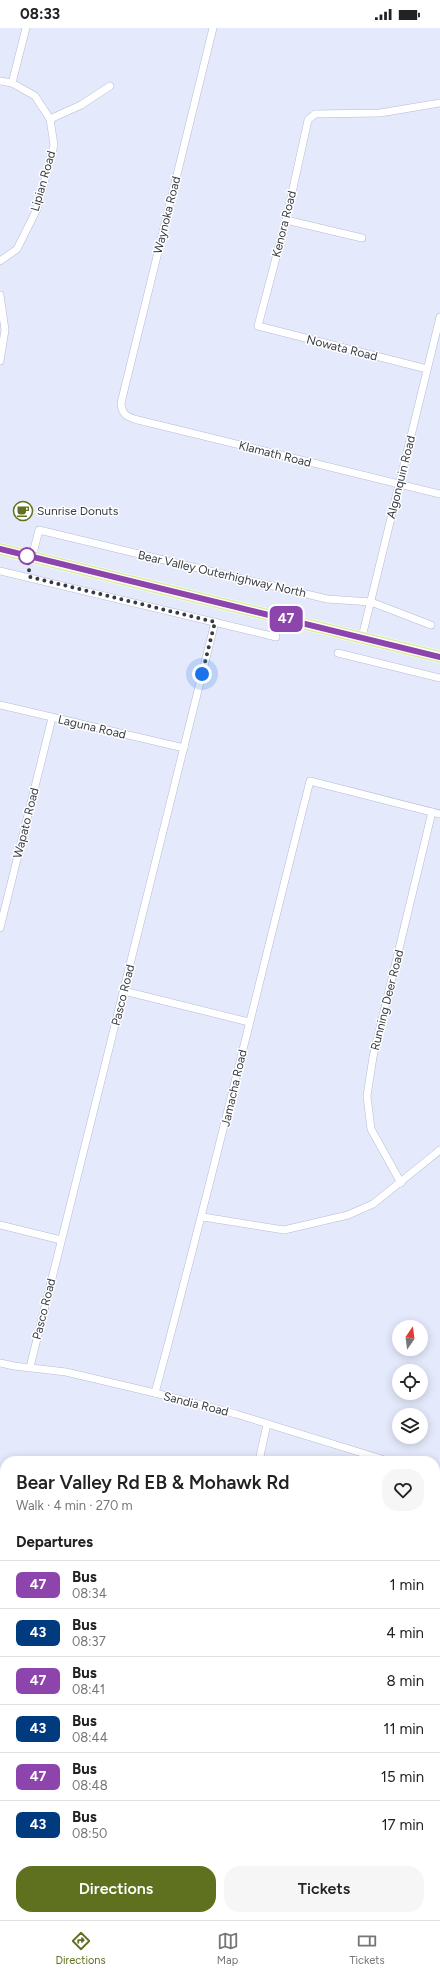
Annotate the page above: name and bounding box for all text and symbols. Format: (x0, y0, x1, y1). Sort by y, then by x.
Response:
text: 08:33 (20, 5, 60, 23)
street label: Lipian Road (28, 149, 58, 213)
street label: Waynoka Road (151, 175, 183, 255)
street label: Kenora Road (269, 189, 299, 259)
street label: Nowata Road (305, 332, 379, 364)
street label: Algonquin Road (384, 434, 418, 520)
street label: Klamath Road (237, 438, 313, 470)
cafe icon: Sunrise Donuts (12, 500, 34, 522)
place label: Sunrise Donuts (37, 504, 119, 518)
unlabelled marker (18, 547, 36, 565)
street label: Bear Valley Outerhighway North (136, 548, 308, 600)
line badge: 47 (268, 606, 304, 632)
text: 47 (278, 610, 294, 627)
your location (192, 664, 212, 684)
street label: Laguna Road (57, 712, 127, 742)
street label: Wapato Road (10, 786, 42, 860)
street label: Running Deer Road (368, 948, 406, 1052)
street label: Pasco Road (109, 963, 137, 1027)
street label: Jamacha Road (218, 1048, 250, 1128)
street label: Pasco Road (30, 1277, 58, 1341)
north arrow (392, 1320, 428, 1356)
map controls (392, 1320, 428, 1444)
button: locate (392, 1364, 428, 1400)
street label: Sandia Road (162, 1389, 230, 1419)
button: layers (392, 1408, 428, 1444)
button: heart (382, 1469, 424, 1511)
text: Bear Valley Rd EB & Mohawk Rd (16, 1471, 290, 1494)
text: Walk · 4 min · 270 m (16, 1498, 133, 1513)
text: Departures (16, 1533, 93, 1551)
text: Bus (72, 1568, 97, 1586)
text: 47 (30, 1576, 46, 1593)
text: 1 min (389, 1576, 424, 1594)
text: 08:34 (72, 1586, 107, 1601)
text: Bus (72, 1616, 97, 1634)
text: 43 (30, 1624, 46, 1641)
text: 4 min (386, 1624, 424, 1642)
text: 08:37 (72, 1634, 106, 1649)
text: Bus (72, 1664, 97, 1682)
text: 47 (30, 1672, 46, 1689)
text: 8 min (386, 1672, 424, 1690)
text: 08:41 (72, 1682, 105, 1697)
text: Bus (72, 1712, 97, 1730)
text: 43 (30, 1720, 46, 1737)
text: 11 min (383, 1720, 424, 1738)
text: 08:44 (72, 1730, 108, 1745)
text: Bus (72, 1760, 97, 1778)
text: 47 (30, 1768, 46, 1785)
text: 15 min (381, 1768, 424, 1786)
text: 08:48 (72, 1778, 108, 1793)
text: Bus (72, 1808, 97, 1826)
text: 43 (30, 1816, 46, 1833)
text: 17 min (381, 1816, 424, 1834)
text: 08:50 (72, 1826, 107, 1841)
button: Directions (16, 1866, 216, 1912)
button: Tickets (224, 1866, 424, 1912)
tab: Directions (55, 1930, 106, 1967)
tab: Map (217, 1930, 239, 1967)
tab: Tickets (349, 1930, 385, 1967)

